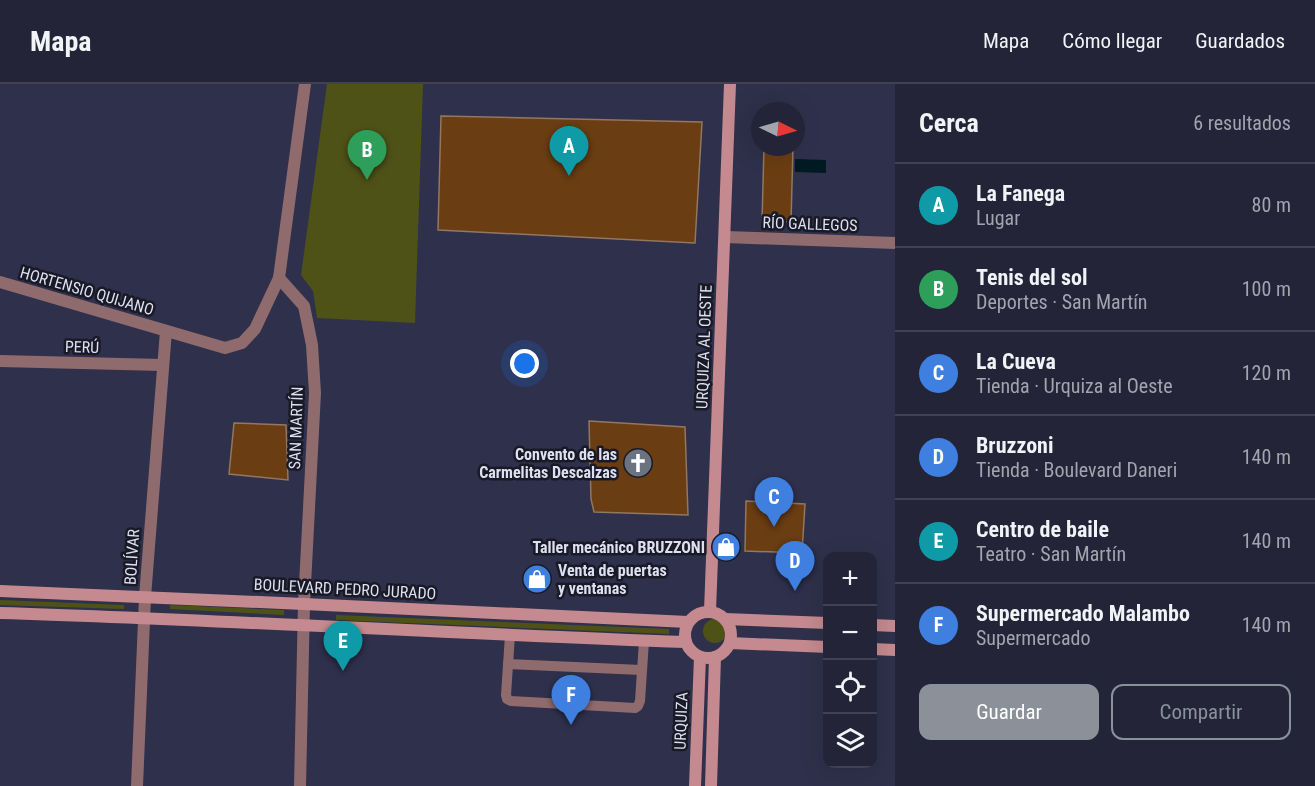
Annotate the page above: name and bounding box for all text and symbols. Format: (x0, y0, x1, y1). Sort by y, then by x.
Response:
text: Mapa (30, 25, 91, 58)
text: Mapa (983, 29, 1029, 53)
text: Cómo llegar (1062, 29, 1162, 53)
text: Guardados (1195, 29, 1285, 53)
north arrow (751, 102, 805, 156)
text: Cerca (919, 108, 979, 138)
text: 6 resultados (1193, 111, 1291, 135)
pin: A (550, 126, 588, 176)
pin: B (348, 130, 386, 180)
text: La Fanega (976, 181, 1065, 206)
text: A (933, 193, 944, 217)
text: 80 m (1252, 193, 1291, 217)
text: Lugar (976, 206, 1020, 230)
street label: RÍO GALLEGOS (762, 213, 858, 235)
street label: HORTENSIO QUIJANO (18, 263, 156, 319)
text: Tenis del sol (976, 265, 1087, 290)
text: B (933, 277, 944, 301)
text: 100 m (1242, 277, 1291, 301)
street label: URQUIZA AL OESTE (692, 285, 716, 409)
text: Deportes · San Martín (976, 290, 1148, 314)
street label: PERÚ (65, 337, 99, 357)
your location (510, 349, 539, 378)
text: La Cueva (976, 349, 1056, 374)
text: C (933, 361, 944, 385)
text: 120 m (1242, 361, 1291, 385)
text: Tienda · Urquiza al Oeste (976, 374, 1173, 398)
street label: SAN MARTÍN (285, 386, 307, 470)
text: Bruzzoni (976, 433, 1053, 458)
place label: Convento de las Carmelitas Descalzas (479, 445, 617, 482)
text: D (933, 445, 944, 469)
text: 140 m (1242, 445, 1291, 469)
church icon: Convento de las Carmelitas Descalzas (622, 447, 654, 479)
text: Tienda · Boulevard Daneri (976, 458, 1177, 482)
pin: C (754, 478, 794, 527)
text: Centro de baile (976, 517, 1109, 542)
street label: BOLÍVAR (121, 528, 143, 586)
text: E (934, 529, 943, 553)
text: 140 m (1242, 529, 1291, 553)
shop icon: Taller mecánico BRUZZONI (710, 531, 742, 563)
place label: Taller mecánico BRUZZONI (533, 538, 705, 557)
pin: D (776, 542, 814, 591)
text: Teatro · San Martín (976, 542, 1126, 566)
map controls (823, 552, 877, 768)
button: + (823, 552, 877, 606)
place label: Venta de puertas y ventanas (558, 561, 667, 598)
shop icon: Venta de puertas y ventanas (521, 563, 553, 595)
street label: BOULEVARD PEDRO JURADO (253, 575, 437, 603)
text: Supermercado Malambo (976, 601, 1190, 626)
button: − (823, 606, 877, 660)
text: F (934, 613, 943, 637)
text: 140 m (1242, 613, 1291, 637)
pin: E (324, 622, 362, 671)
text: Supermercado (976, 626, 1091, 650)
button: locate (823, 660, 877, 714)
pin: F (552, 676, 590, 725)
button: Guardar (919, 684, 1099, 740)
button: Compartir (1111, 684, 1291, 740)
street label: URQUIZA (670, 692, 692, 750)
button: layers (823, 714, 877, 768)

